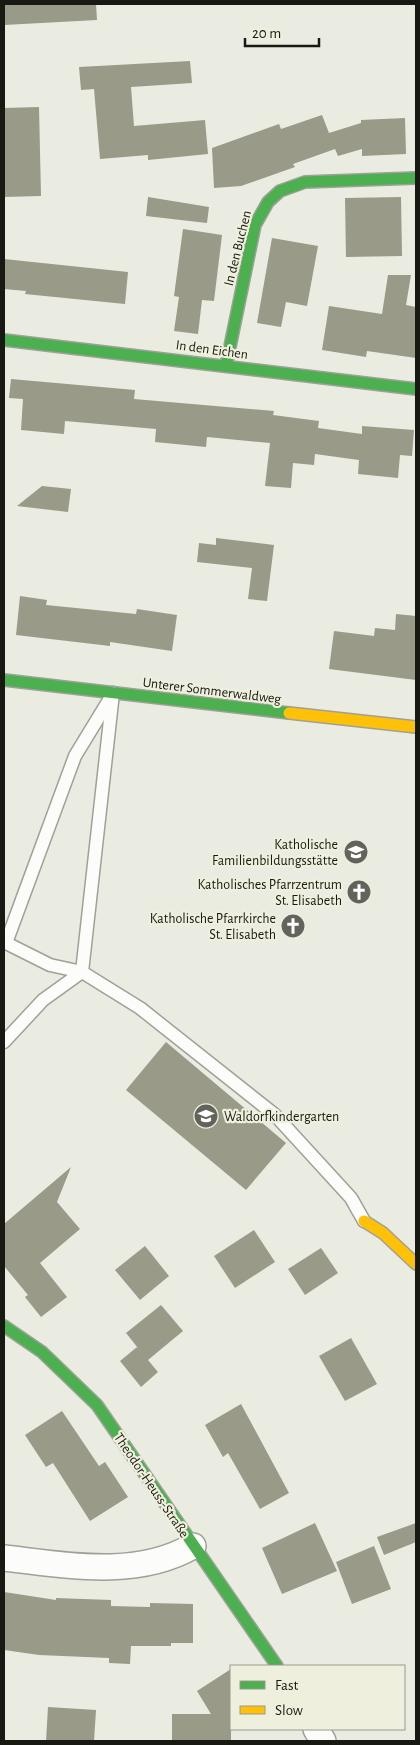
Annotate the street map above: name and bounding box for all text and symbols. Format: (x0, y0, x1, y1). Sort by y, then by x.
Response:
scale bar (245, 15, 319, 47)
text: 20 m (252, 26, 281, 41)
street label: In den Buchen (222, 209, 254, 287)
street label: In den Eichen (175, 338, 249, 362)
street label: Unterer Sommerwaldweg (142, 676, 282, 706)
place label: Katholische Familienbildungsstätte (212, 838, 338, 868)
school or university icon: Katholische Familienbildungsstätte (343, 839, 369, 865)
place label: Katholisches Pfarrzentrum St. Elisabeth (198, 878, 342, 908)
church icon: Katholisches Pfarrzentrum St. Elisabeth (346, 879, 372, 905)
place label: Katholische Pfarrkirche St. Elisabeth (150, 912, 276, 942)
church icon: Katholische Pfarrkirche St. Elisabeth (280, 913, 306, 939)
school or university icon: Waldorfkindergarten (193, 1103, 219, 1129)
place label: Waldorfkindergarten (224, 1110, 339, 1124)
street label: Theodor-Heuss-Straße (111, 1431, 191, 1540)
legend (230, 1665, 405, 1730)
text: Fast (275, 1678, 299, 1693)
text: Slow (275, 1703, 303, 1718)

